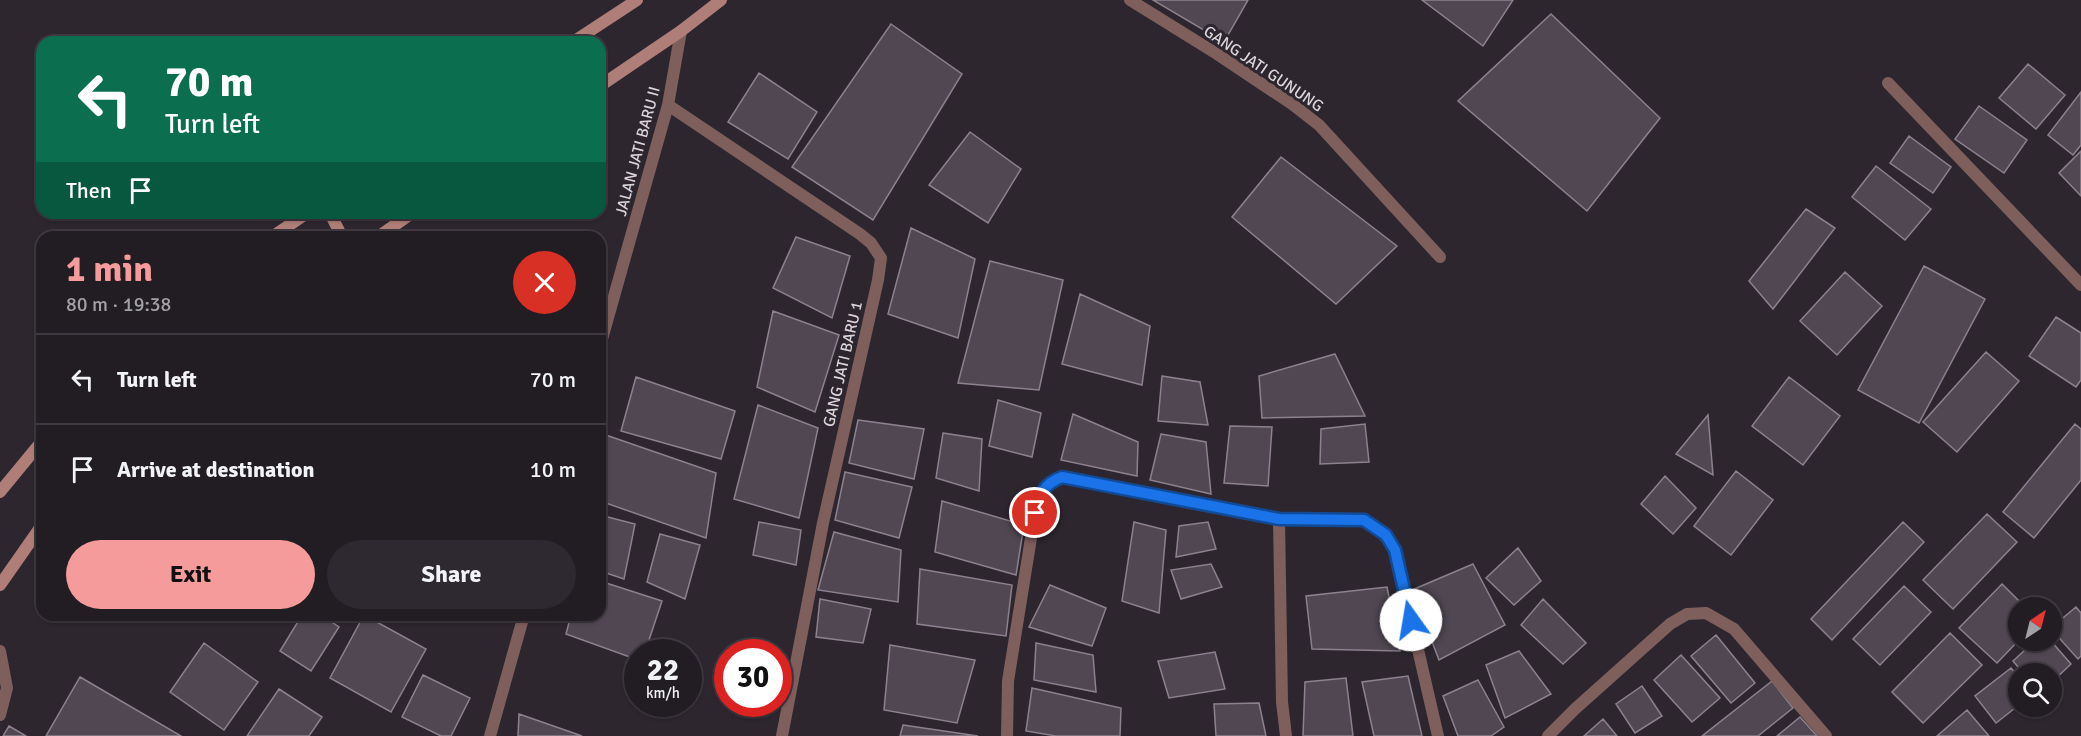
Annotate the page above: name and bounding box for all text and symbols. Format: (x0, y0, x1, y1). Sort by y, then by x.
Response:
street label: GANG JATI GUNUNG (1200, 21, 1327, 116)
text: 70 m (165, 57, 254, 108)
icon: left (66, 60, 144, 138)
street label: JALAN JATI BARU II (611, 84, 665, 218)
text: Turn left (165, 108, 260, 141)
icon: arrive (124, 174, 157, 207)
text: Then (66, 177, 112, 204)
text: 1 min (66, 247, 153, 292)
button: close (513, 251, 576, 314)
text: 80 m · 19:38 (66, 292, 171, 317)
street label: GANG JATI BARU 1 (819, 299, 867, 429)
icon: left (66, 363, 99, 396)
text: Turn left (117, 366, 197, 393)
text: 70 m (530, 366, 576, 393)
icon: arrive (66, 453, 99, 486)
text: Arrive at destination (117, 456, 314, 483)
text: 10 m (530, 456, 576, 483)
pin (1009, 487, 1060, 538)
icon: arrive (1018, 496, 1051, 529)
button: Exit (66, 540, 315, 609)
button: Share (327, 540, 576, 609)
position arrow (1379, 588, 1443, 652)
north arrow (2008, 597, 2062, 651)
map controls (2008, 597, 2062, 717)
speed limit sign: 30 (714, 639, 792, 717)
text: 22 (647, 652, 679, 689)
button: search (2008, 663, 2062, 717)
text: km/h (646, 684, 680, 702)

